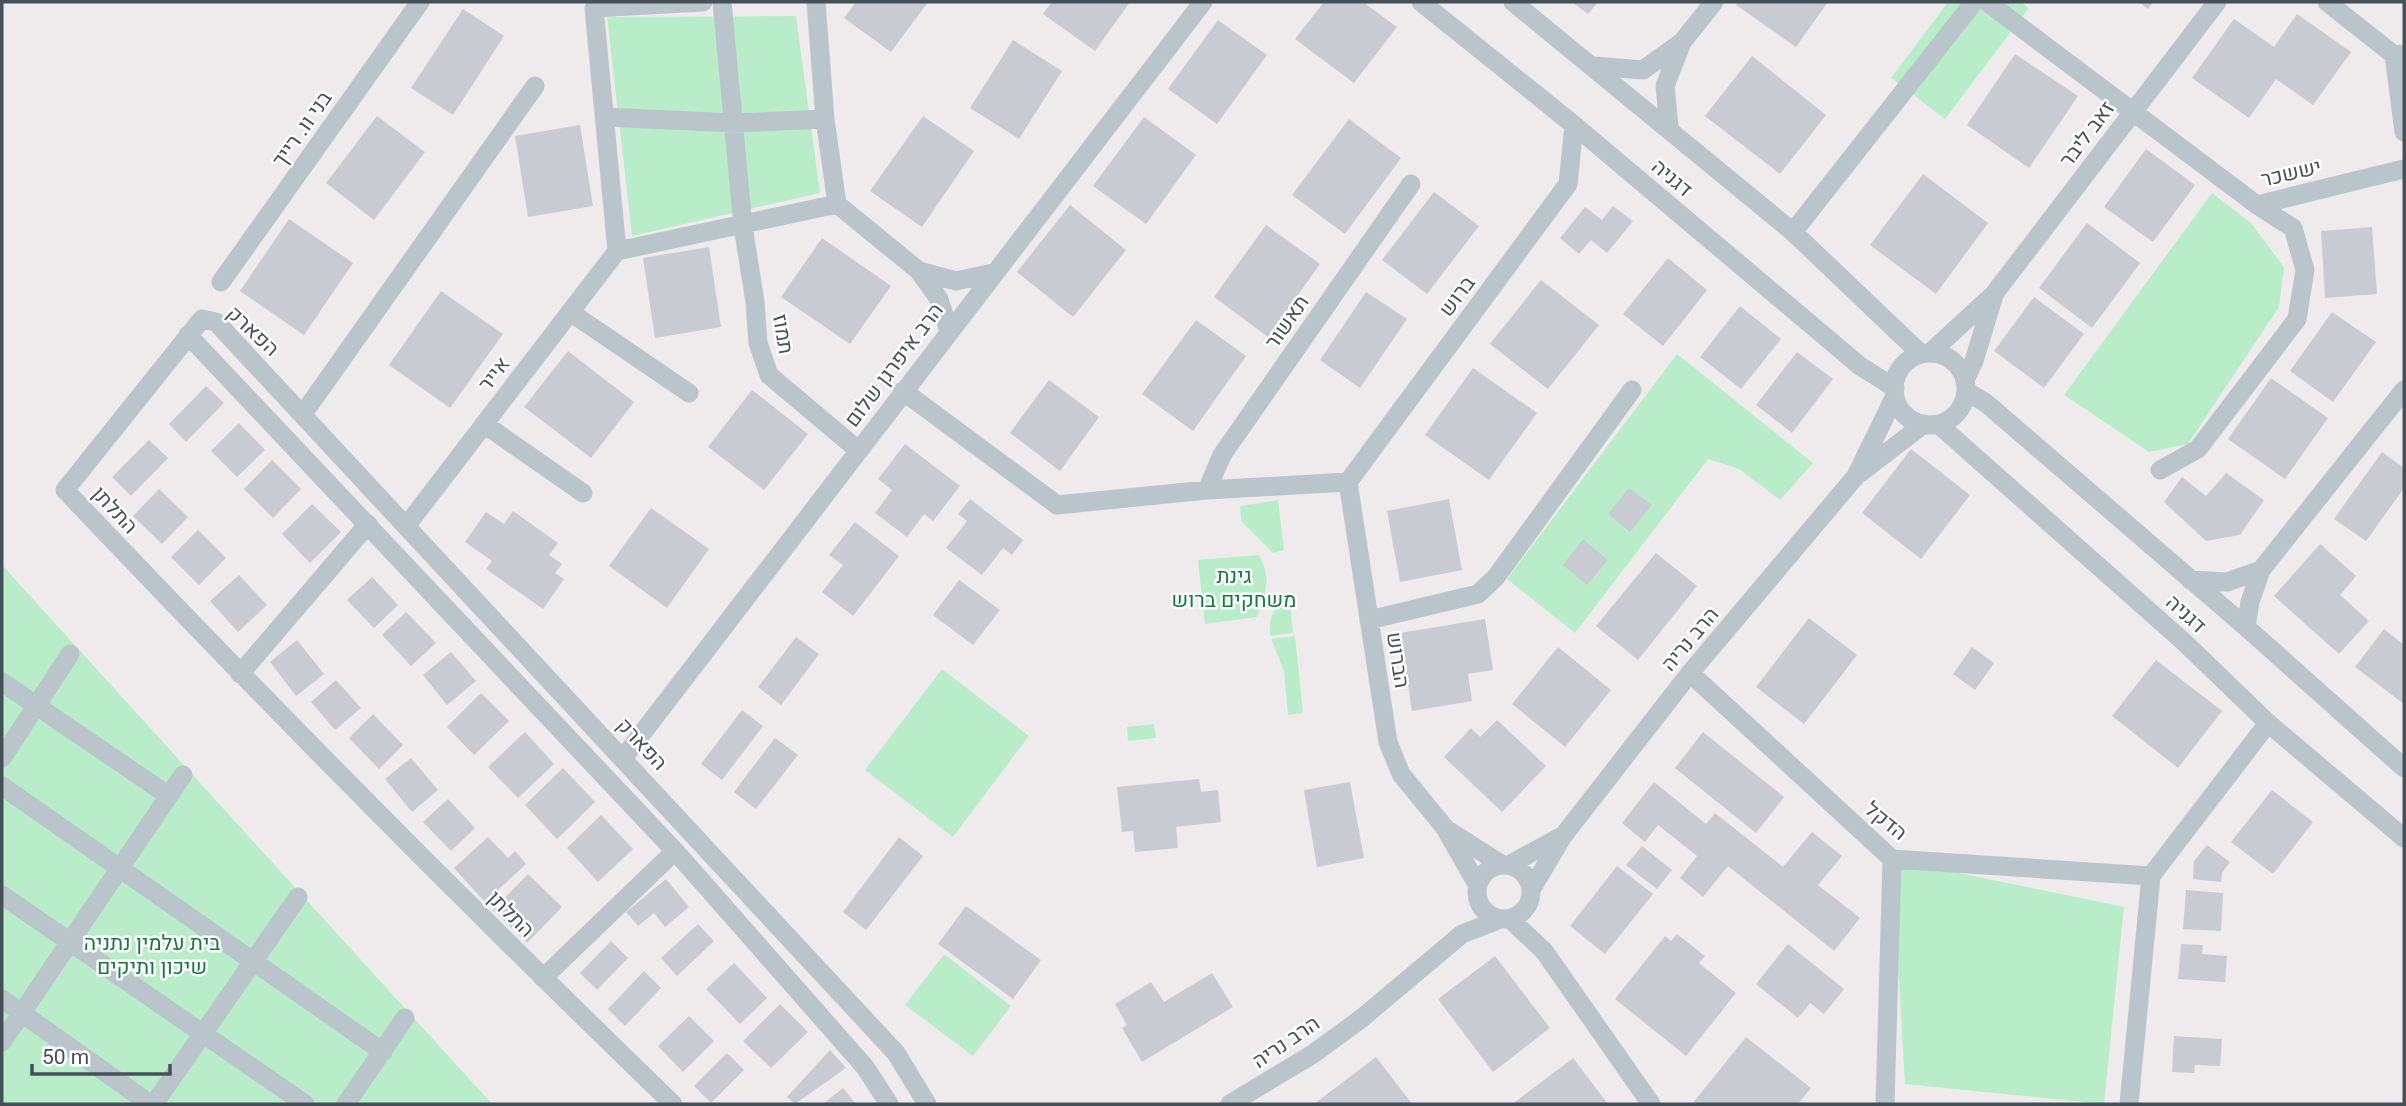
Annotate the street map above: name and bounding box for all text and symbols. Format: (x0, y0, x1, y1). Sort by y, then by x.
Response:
street label: בני וו. רייך (267, 87, 337, 171)
street label: זאב ליבר (2055, 97, 2119, 171)
street label: דגניה (1647, 154, 1697, 202)
street label: יששכר (2258, 154, 2324, 192)
street label: ברוש (1434, 271, 1480, 321)
street label: תאשור (1260, 291, 1314, 353)
street label: הרב איפרגן שלום (840, 298, 948, 432)
street label: הפארק (222, 301, 284, 361)
street label: תמוז (768, 312, 798, 356)
street label: אייר (473, 352, 515, 396)
street label: התלתן (87, 482, 143, 538)
park label: גינת משחקים ברוש (1172, 564, 1296, 612)
street label: דגניה (2161, 590, 2211, 638)
street label: הרב נריה (1657, 602, 1723, 676)
street label: הברוש (1382, 630, 1414, 690)
street label: הפארק (612, 713, 672, 775)
street label: הדקל (1860, 797, 1912, 845)
street label: התלתן (483, 886, 539, 942)
park label: בית עלמין נתניה שיכון ותיקים (84, 931, 220, 979)
street label: הרב נריה (1248, 1011, 1324, 1073)
scale bar (32, 1032, 170, 1076)
text: 50 m (42, 1045, 89, 1069)

